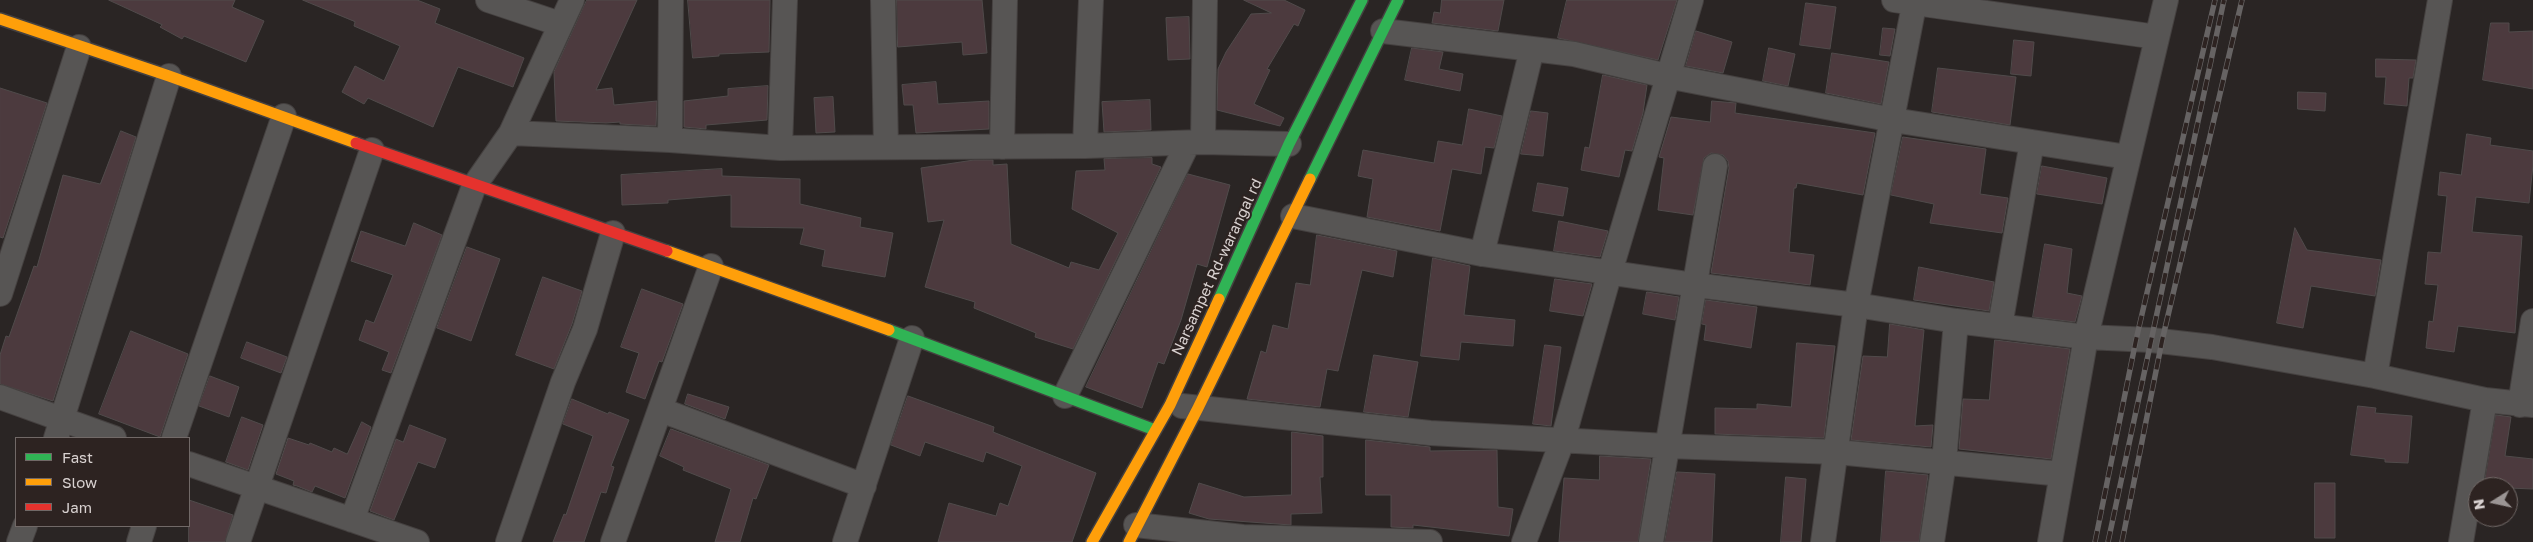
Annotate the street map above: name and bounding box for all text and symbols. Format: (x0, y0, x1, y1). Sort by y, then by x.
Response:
street label: Narsampet Rd-warangal rd (1168, 176, 1266, 358)
legend (15, 437, 190, 527)
text: Fast (62, 448, 93, 466)
text: Slow (62, 473, 97, 491)
north arrow (2468, 477, 2518, 527)
text: Jam (62, 498, 92, 516)
text: N (2469, 498, 2488, 511)

